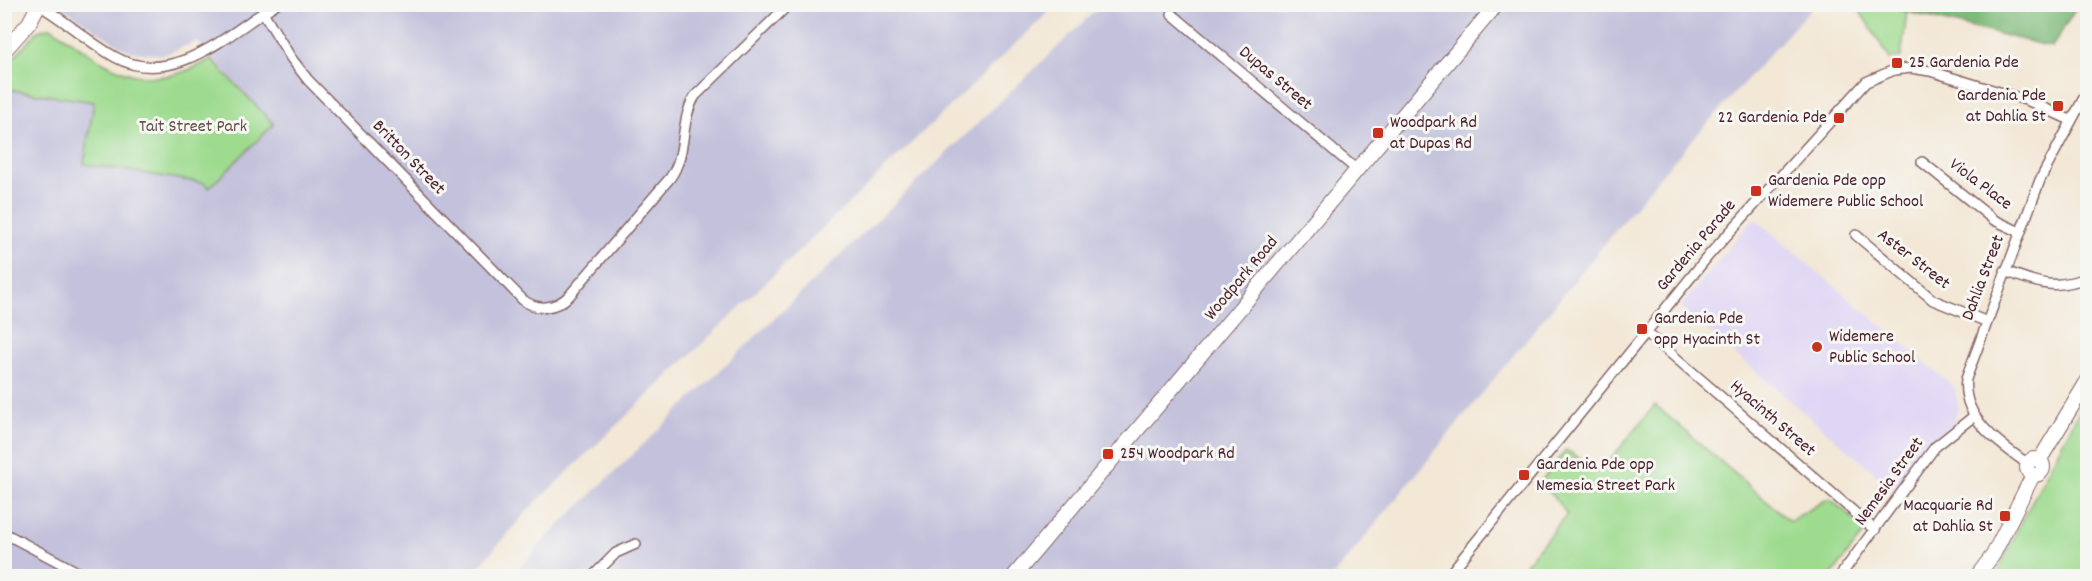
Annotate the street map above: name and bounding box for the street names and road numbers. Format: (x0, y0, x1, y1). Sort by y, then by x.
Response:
street label: Dupas Street (1233, 41, 1317, 117)
street label: Britton Street (366, 115, 451, 201)
street label: Viola Place (1943, 153, 2017, 217)
street label: Gardenia Parade (1651, 195, 1743, 297)
street label: Aster Street (1871, 224, 1955, 297)
street label: Woodpark Road (1199, 231, 1285, 327)
street label: Dahlia Street (1956, 231, 2012, 324)
street label: Hyacinth Street (1724, 375, 1821, 464)
street label: Nemesia Street (1849, 432, 1931, 532)

